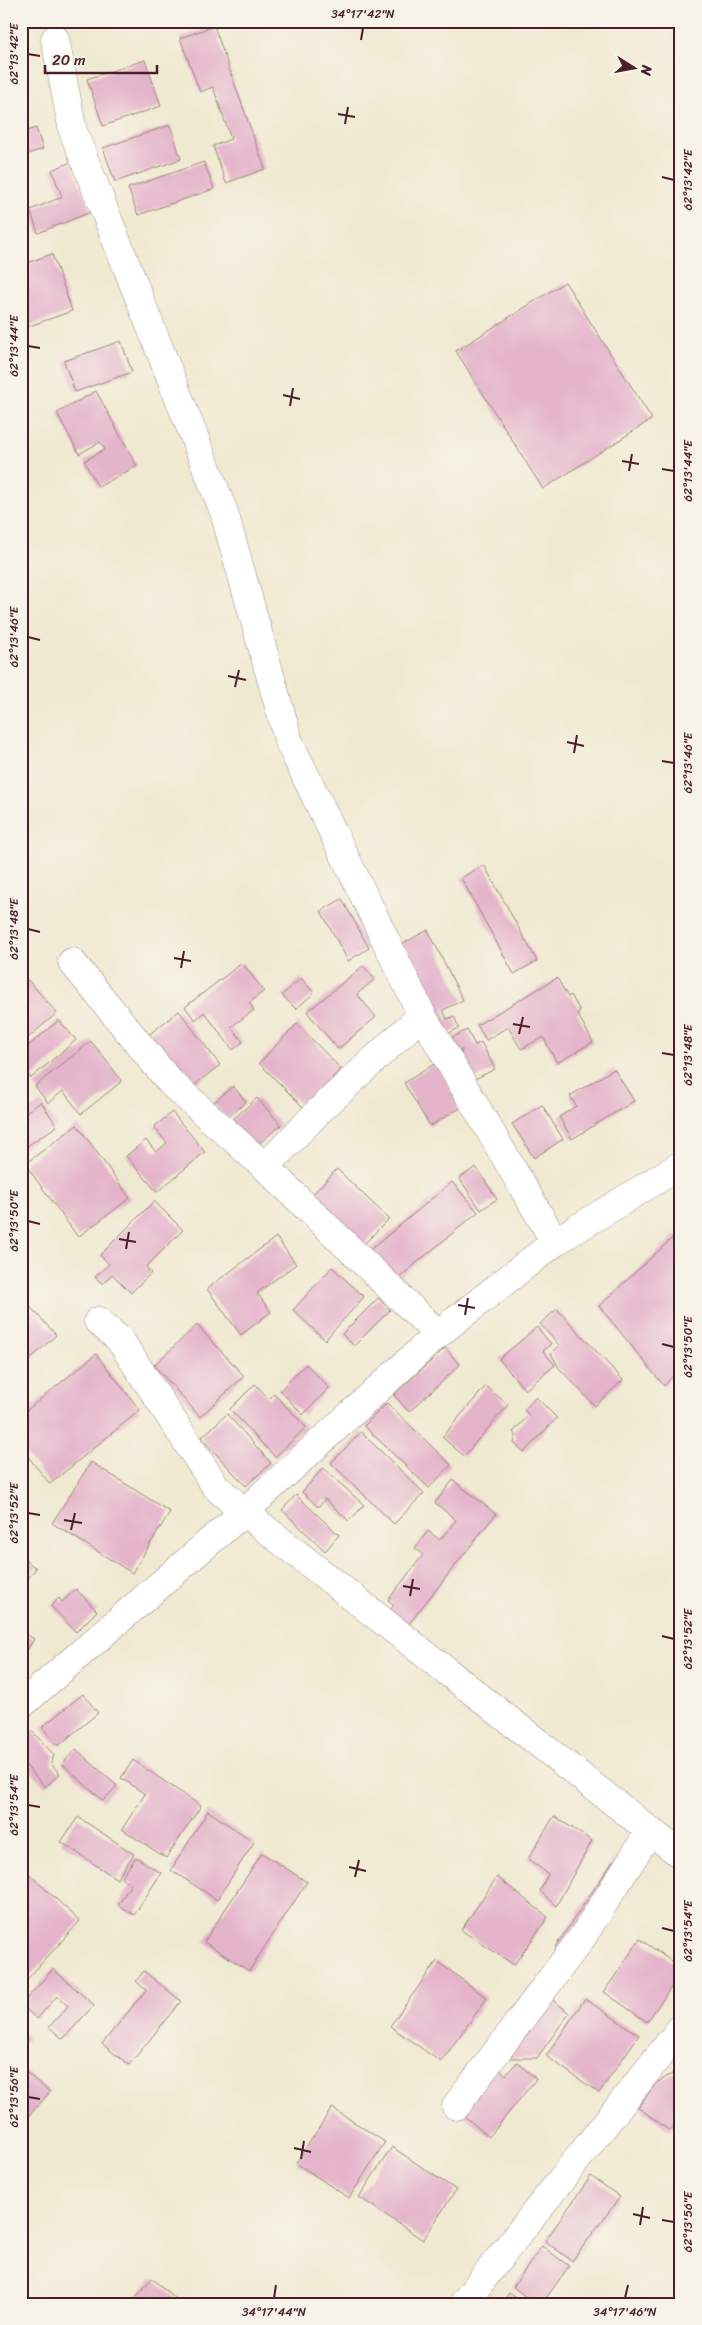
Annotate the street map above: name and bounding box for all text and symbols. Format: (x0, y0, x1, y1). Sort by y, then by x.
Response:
text: 34°17'42"N (331, 3, 395, 25)
text: 62°13'42"E (3, 22, 25, 85)
scale bar (45, 42, 158, 74)
north arrow (610, 42, 660, 92)
text: 20 m (52, 47, 86, 73)
text: N (633, 62, 660, 78)
text: 62°13'42"E (677, 148, 699, 211)
text: 62°13'44"E (3, 314, 25, 377)
text: 62°13'44"E (677, 439, 699, 502)
text: 62°13'46"E (3, 605, 25, 668)
text: 62°13'46"E (677, 731, 699, 794)
text: 62°13'48"E (3, 897, 25, 960)
text: 62°13'48"E (677, 1023, 699, 1086)
text: 62°13'50"E (3, 1189, 25, 1252)
text: 62°13'50"E (677, 1315, 699, 1378)
text: 62°13'52"E (3, 1481, 25, 1543)
text: 62°13'52"E (677, 1607, 699, 1669)
text: 62°13'54"E (3, 1773, 25, 1836)
text: 62°13'54"E (677, 1899, 699, 1962)
text: 62°13'56"E (3, 2065, 25, 2127)
text: 62°13'56"E (677, 2190, 699, 2252)
text: 34°17'44"N (242, 2301, 307, 2323)
text: 34°17'46"N (593, 2301, 657, 2323)

